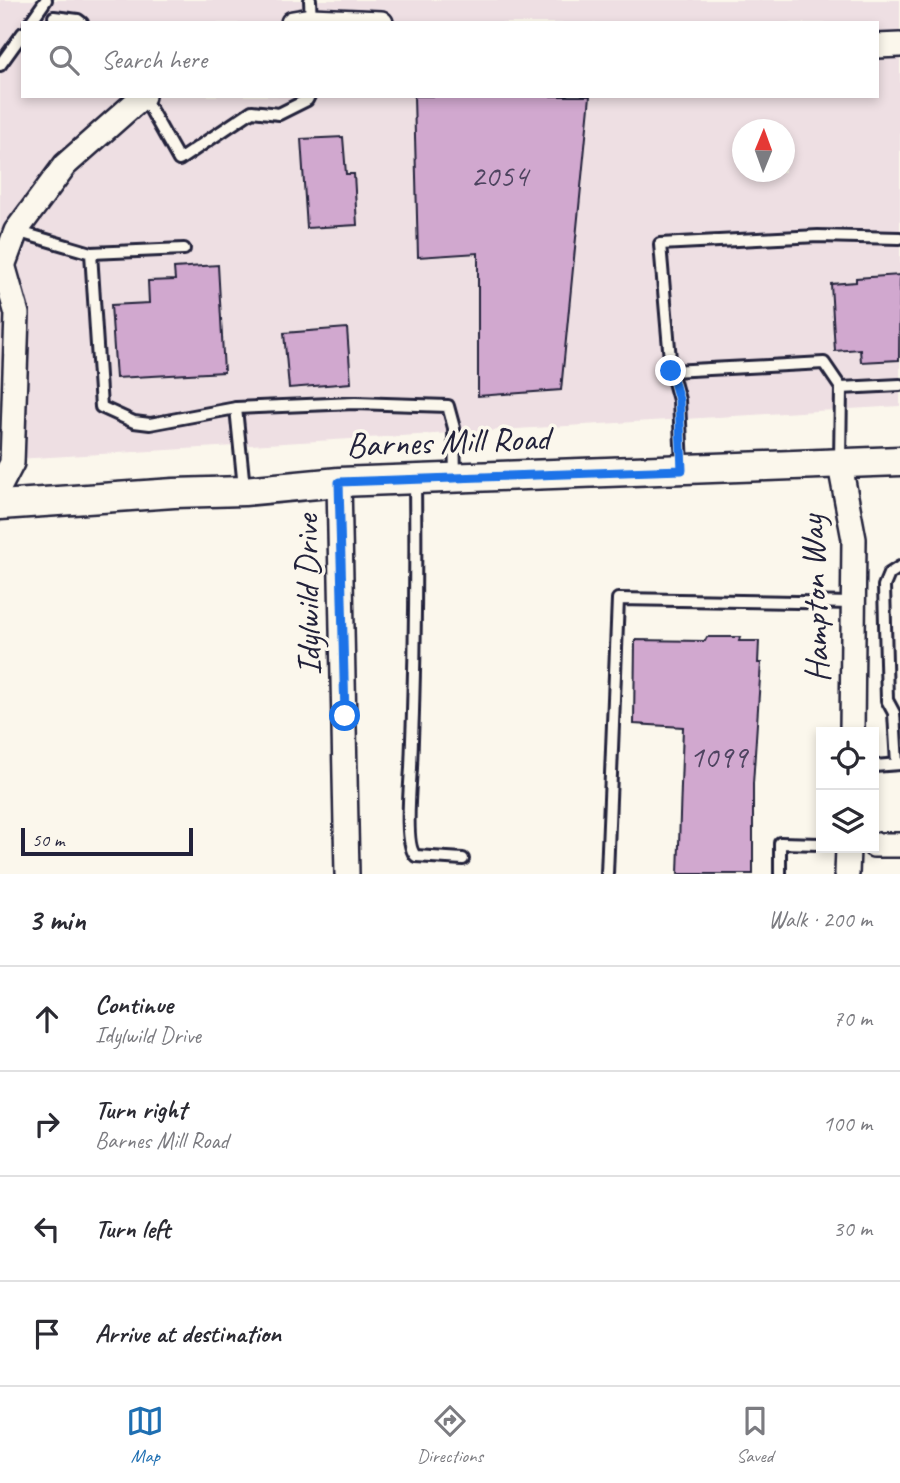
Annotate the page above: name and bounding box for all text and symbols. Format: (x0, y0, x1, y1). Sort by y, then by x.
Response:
search box (21, 21, 879, 98)
icon: search (45, 41, 83, 79)
text: Search here (101, 43, 207, 76)
north arrow (732, 119, 795, 182)
house number: 2054 (470, 155, 531, 196)
route end (655, 355, 686, 386)
street label: Barnes Mill Road (346, 415, 556, 468)
street label: Idylwild Drive (284, 511, 331, 676)
street label: Hampton Way (789, 512, 840, 683)
route start (329, 700, 360, 731)
map controls (816, 727, 879, 853)
button: locate (816, 727, 879, 790)
house number: 1099 (689, 736, 749, 777)
button: layers (816, 790, 879, 853)
scale bar (21, 825, 192, 857)
text: 50 m (32, 828, 64, 852)
text: 3 min (28, 901, 85, 939)
text: Walk · 200 m (768, 905, 872, 934)
text: Continue (95, 988, 173, 1021)
icon: ahead (28, 1000, 66, 1038)
text: 70 m (833, 1004, 872, 1033)
text: Idylwild Drive (95, 1021, 201, 1050)
text: Turn right (95, 1093, 186, 1126)
icon: right (28, 1105, 66, 1143)
text: 100 m (823, 1109, 872, 1138)
text: Barnes Mill Road (95, 1126, 229, 1155)
icon: left (28, 1210, 66, 1248)
text: Turn left (95, 1212, 170, 1245)
text: 30 m (833, 1214, 872, 1243)
icon: arrive (28, 1315, 66, 1353)
text: Arrive at destination (95, 1317, 281, 1350)
tab: Map (126, 1402, 164, 1468)
tab: Directions (417, 1402, 483, 1468)
tab: Saved (736, 1402, 774, 1468)

